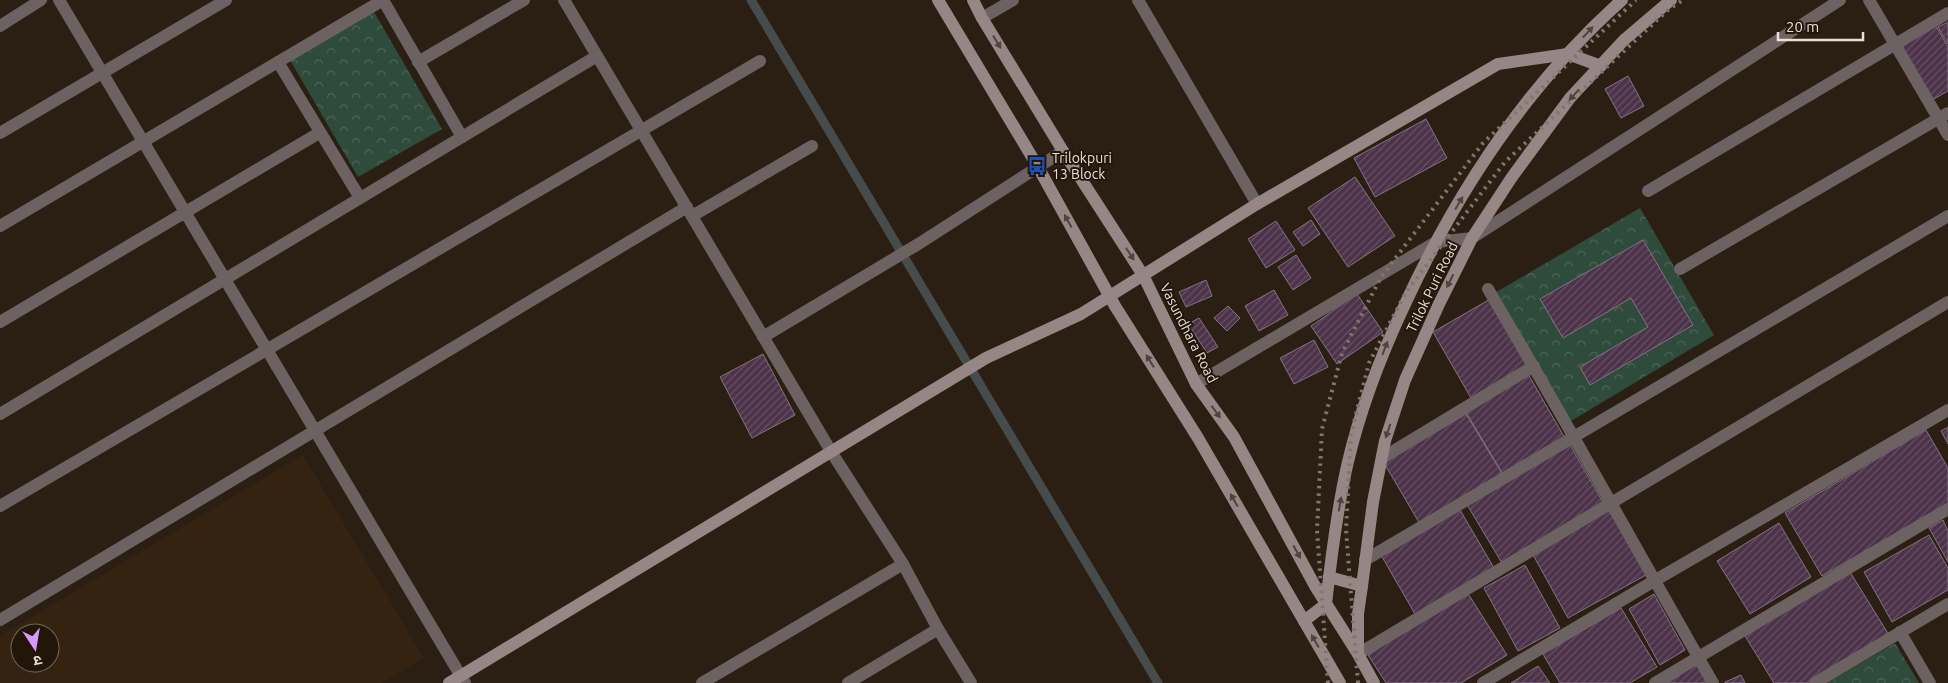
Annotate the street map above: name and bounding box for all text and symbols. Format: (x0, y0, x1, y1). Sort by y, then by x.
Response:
scale bar (1778, 10, 1863, 42)
text: 20 m (1786, 18, 1819, 35)
one-way arrow (1582, 27, 1594, 39)
one-way arrow (992, 36, 1001, 49)
one-way arrow (1568, 88, 1580, 100)
place label: Trilokpuri 13 Block (1052, 150, 1112, 182)
bus stop icon: Trilokpuri 13 Block (1026, 155, 1048, 177)
one-way arrow (1454, 197, 1463, 210)
one-way arrow (1063, 214, 1072, 228)
street label: Trilok Puri Road (1403, 239, 1461, 335)
one-way arrow (1125, 247, 1134, 261)
one-way arrow (1446, 274, 1454, 288)
street label: Vasundhara Road (1157, 281, 1221, 385)
one-way arrow (1381, 340, 1389, 355)
one-way arrow (1145, 354, 1155, 368)
one-way arrow (1211, 405, 1221, 418)
one-way arrow (1384, 424, 1391, 439)
one-way arrow (1230, 493, 1238, 507)
one-way arrow (1337, 495, 1345, 511)
one-way arrow (1292, 546, 1301, 559)
north arrow (10, 623, 60, 673)
one-way arrow (1311, 634, 1320, 647)
text: उ (31, 652, 43, 670)

